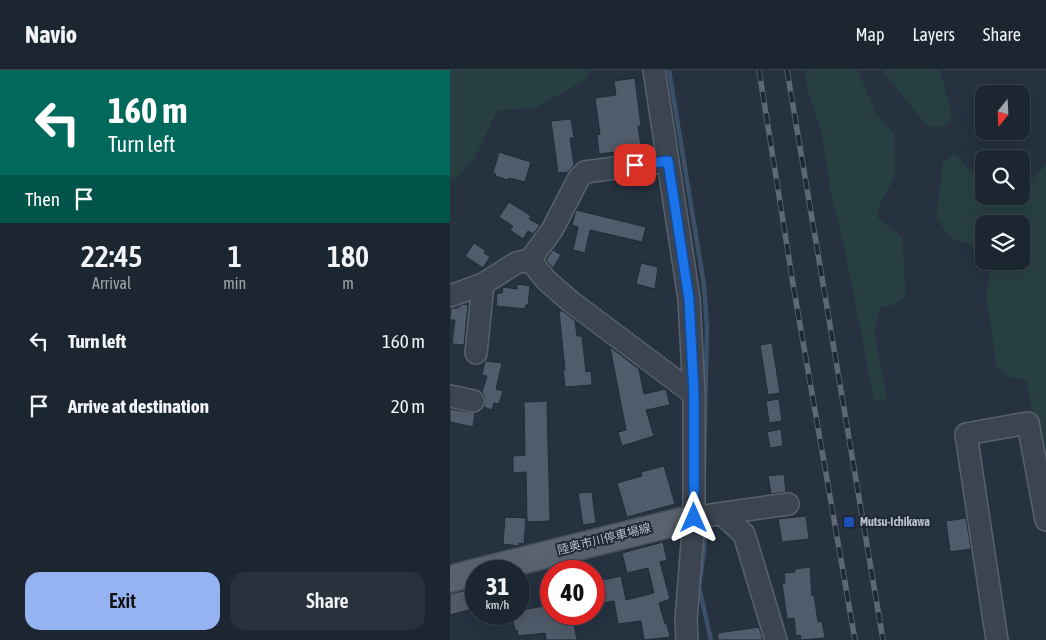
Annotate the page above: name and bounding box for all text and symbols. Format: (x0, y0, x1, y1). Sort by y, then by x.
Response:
text: Navio (25, 21, 77, 48)
text: Map (855, 24, 884, 45)
text: Layers (912, 24, 955, 45)
text: Share (983, 24, 1021, 45)
north arrow (975, 85, 1030, 140)
map controls (975, 85, 1030, 270)
icon: left (25, 90, 90, 155)
text: 160 m (108, 90, 187, 130)
text: Turn left (108, 131, 175, 157)
pin (614, 144, 656, 186)
button: search (975, 150, 1030, 205)
icon: arrive (621, 151, 649, 179)
icon: arrive (70, 185, 98, 213)
text: Then (25, 188, 60, 210)
button: layers (975, 215, 1030, 270)
text: 22:45 (81, 239, 142, 273)
text: 1 (228, 239, 242, 273)
text: 180 (327, 239, 369, 273)
text: Arrival (92, 274, 131, 292)
text: min (223, 274, 246, 292)
text: m (342, 274, 354, 292)
icon: left (25, 327, 53, 355)
text: Turn left (68, 330, 126, 352)
text: 160 m (382, 330, 425, 352)
icon: arrive (25, 392, 53, 420)
text: Arrive at destination (68, 395, 209, 417)
text: 20 m (391, 395, 425, 417)
position arrow (667, 491, 719, 543)
marker: Mutsu-Ichikawa (842, 515, 856, 529)
place label: Mutsu-Ichikawa (860, 515, 930, 529)
street label: 陸奥市川停車場線 (556, 521, 652, 557)
speed limit sign: 40 (540, 560, 605, 625)
button: Exit (25, 572, 220, 630)
button: Share (230, 572, 425, 630)
text: 31 (486, 572, 509, 600)
text: km/h (486, 598, 509, 612)

